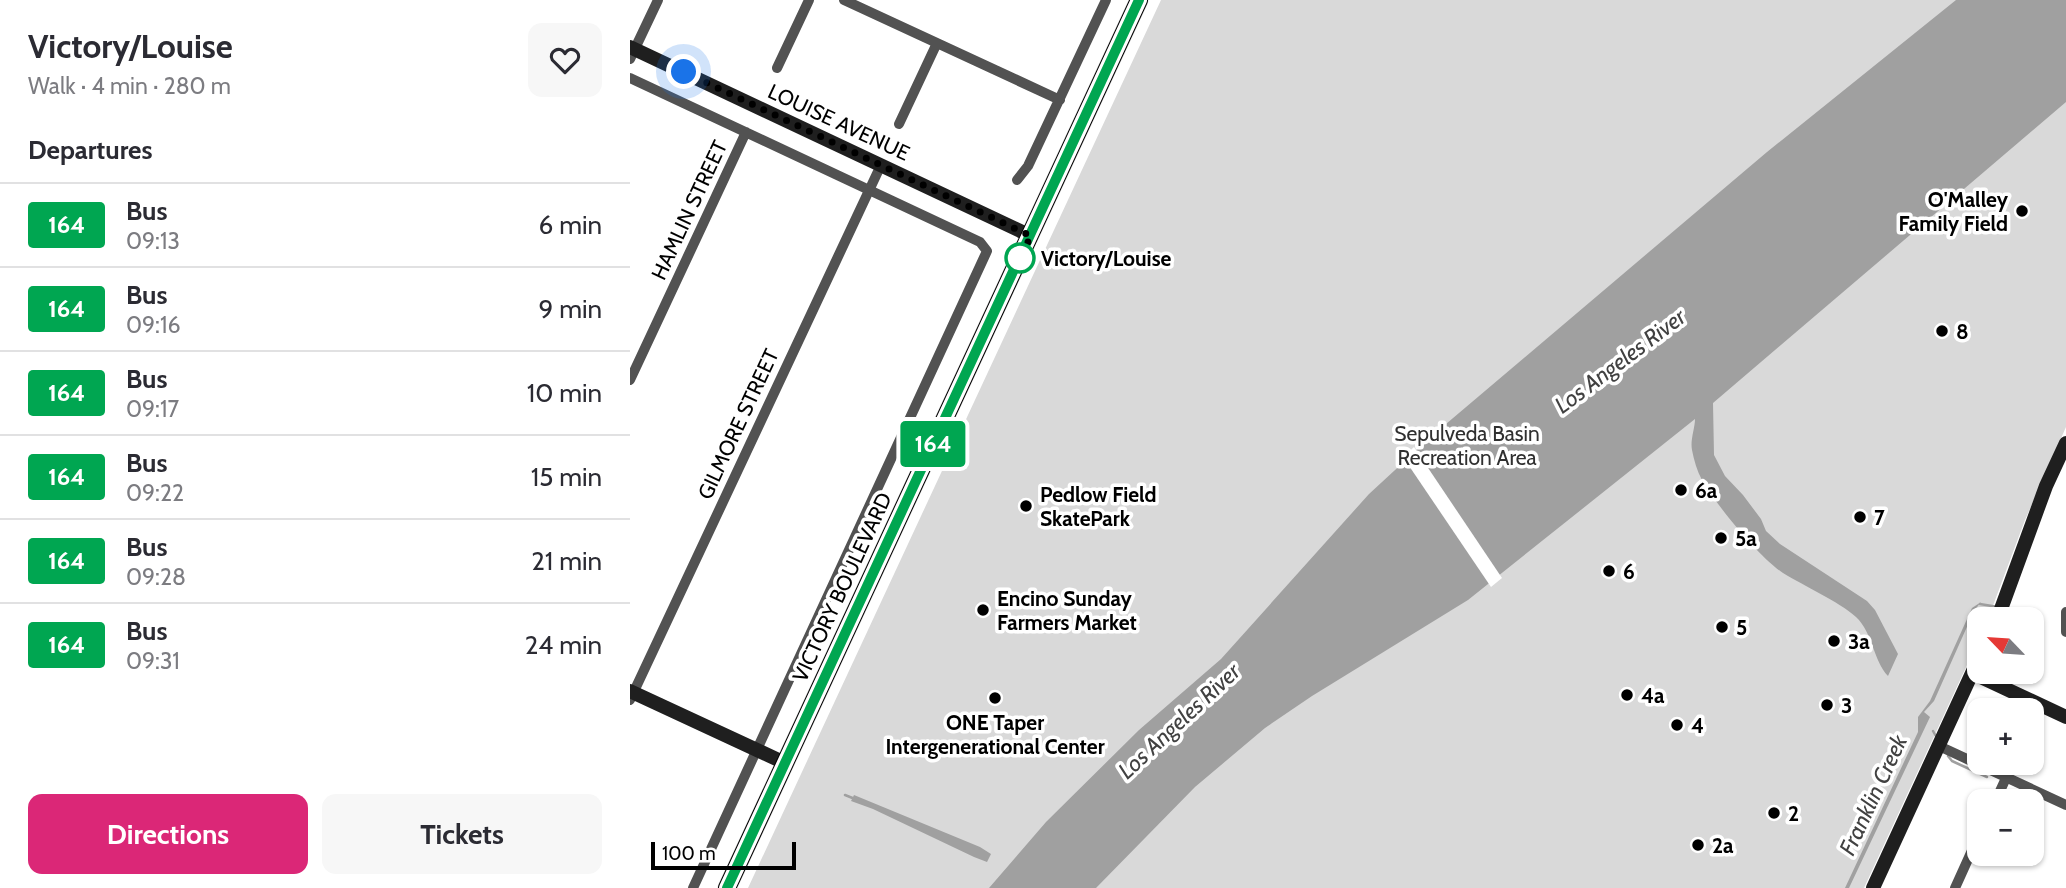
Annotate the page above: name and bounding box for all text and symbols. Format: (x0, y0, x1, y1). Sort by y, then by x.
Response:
button: heart (528, 23, 602, 97)
text: Victory/Louise (28, 26, 233, 66)
your location (666, 54, 701, 89)
text: Walk · 4 min · 280 m (28, 72, 231, 100)
street label: LOUISE AVENUE (764, 78, 914, 166)
text: Departures (28, 134, 152, 166)
street label: HAMLIN STREET (646, 136, 732, 284)
place label: O'Malley Family Field (1898, 187, 2009, 236)
text: Bus (126, 195, 167, 227)
marker: O'Malley Family Field (2014, 203, 2030, 219)
text: 6 min (539, 209, 602, 241)
text: 164 (48, 210, 85, 239)
text: 09:13 (126, 227, 180, 255)
marker: Victory/Louise (1005, 243, 1035, 273)
place label: Victory/Louise (1041, 246, 1172, 271)
text: Bus (126, 279, 167, 311)
text: 9 min (539, 293, 602, 325)
text: 164 (48, 294, 85, 323)
water label: Los Angeles River (1549, 302, 1692, 419)
text: 09:16 (126, 311, 180, 339)
place label: 8 (1956, 319, 1969, 344)
marker: 8 (1934, 323, 1950, 339)
street label: GILMORE STREET (692, 345, 784, 503)
text: Bus (126, 363, 167, 395)
text: 10 min (527, 377, 602, 409)
text: 164 (48, 378, 85, 407)
text: 09:17 (126, 395, 179, 423)
line badge: 164 (893, 421, 973, 467)
park label: Sepulveda Basin Recreation Area (1394, 421, 1540, 470)
text: 164 (914, 429, 952, 458)
text: Bus (126, 447, 167, 479)
text: 15 min (531, 461, 602, 493)
text: 164 (48, 462, 85, 491)
place label: 6a (1695, 478, 1718, 503)
text: 09:22 (126, 479, 184, 507)
place label: Pedlow Field SkatePark (1040, 482, 1156, 531)
marker: 6a (1673, 482, 1689, 498)
street label: VICTORY BOULEVARD (787, 488, 897, 686)
marker: Pedlow Field SkatePark (1018, 498, 1034, 514)
place label: 7 (1874, 505, 1885, 530)
marker: 7 (1852, 509, 1868, 525)
place label: 5a (1735, 526, 1757, 551)
marker: 5a (1713, 530, 1729, 546)
text: Bus (126, 531, 167, 563)
text: 21 min (531, 545, 602, 577)
text: 164 (48, 546, 85, 575)
place label: 6 (1623, 559, 1635, 584)
text: 09:28 (126, 563, 186, 591)
marker: 6 (1601, 563, 1617, 579)
place label: Encino Sunday Farmers Market (997, 586, 1137, 635)
marker: Encino Sunday Farmers Market (975, 602, 991, 618)
north arrow (1967, 607, 2044, 684)
map controls (1967, 607, 2044, 866)
text: Bus (126, 615, 167, 647)
place label: 5 (1736, 615, 1747, 640)
marker: 5 (1714, 619, 1730, 635)
text: 24 min (525, 629, 602, 661)
place label: 3a (1848, 629, 1870, 654)
text: 164 (48, 630, 85, 659)
marker: 3a (1826, 633, 1842, 649)
text: 09:31 (126, 647, 180, 675)
water label: Los Angeles River (1112, 657, 1246, 785)
place label: 4a (1641, 683, 1665, 708)
marker: 4a (1619, 687, 1635, 703)
marker: ONE Taper Intergenerational Center (987, 690, 1003, 706)
place label: 3 (1841, 693, 1852, 718)
marker: 3 (1819, 697, 1835, 713)
button: + (1967, 698, 2044, 775)
place label: ONE Taper Intergenerational Center (885, 710, 1105, 759)
place label: 4 (1691, 713, 1704, 738)
marker: 4 (1669, 717, 1685, 733)
water label: Franklin Creek (1833, 729, 1914, 860)
button: − (1967, 789, 2044, 866)
button: Directions (28, 794, 308, 874)
button: Tickets (322, 794, 602, 874)
place label: 2 (1788, 801, 1799, 826)
marker: 2 (1766, 805, 1782, 821)
place label: 2a (1712, 833, 1734, 858)
marker: 2a (1690, 837, 1706, 853)
scale bar (651, 839, 796, 871)
text: 100 m (662, 842, 716, 865)

